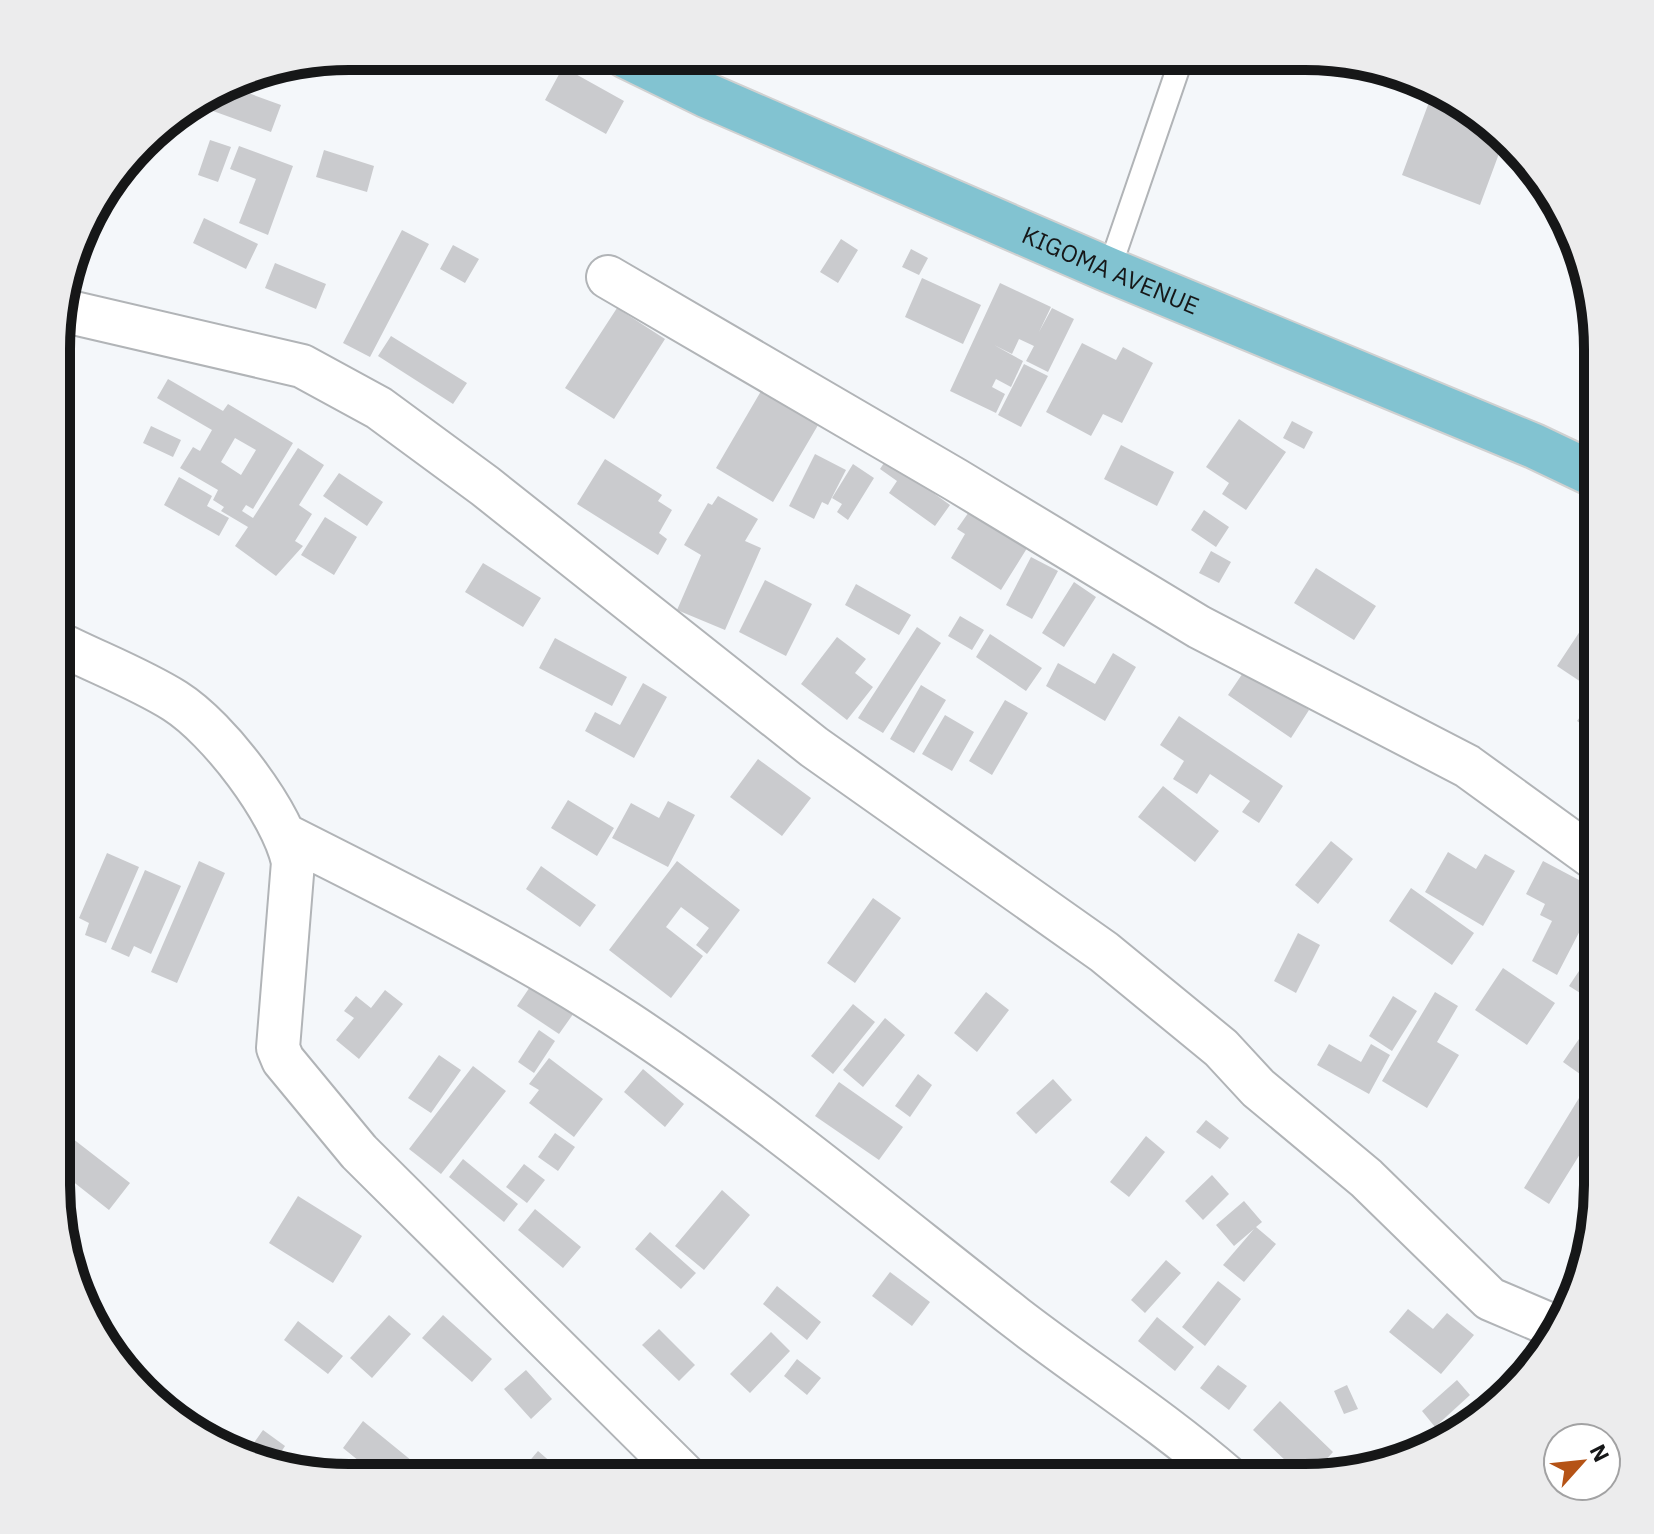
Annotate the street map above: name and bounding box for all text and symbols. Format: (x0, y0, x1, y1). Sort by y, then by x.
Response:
street label: KIGOMA AVENUE (1017, 218, 1204, 322)
north arrow (1542, 1422, 1622, 1502)
text: N (1584, 1439, 1617, 1466)

